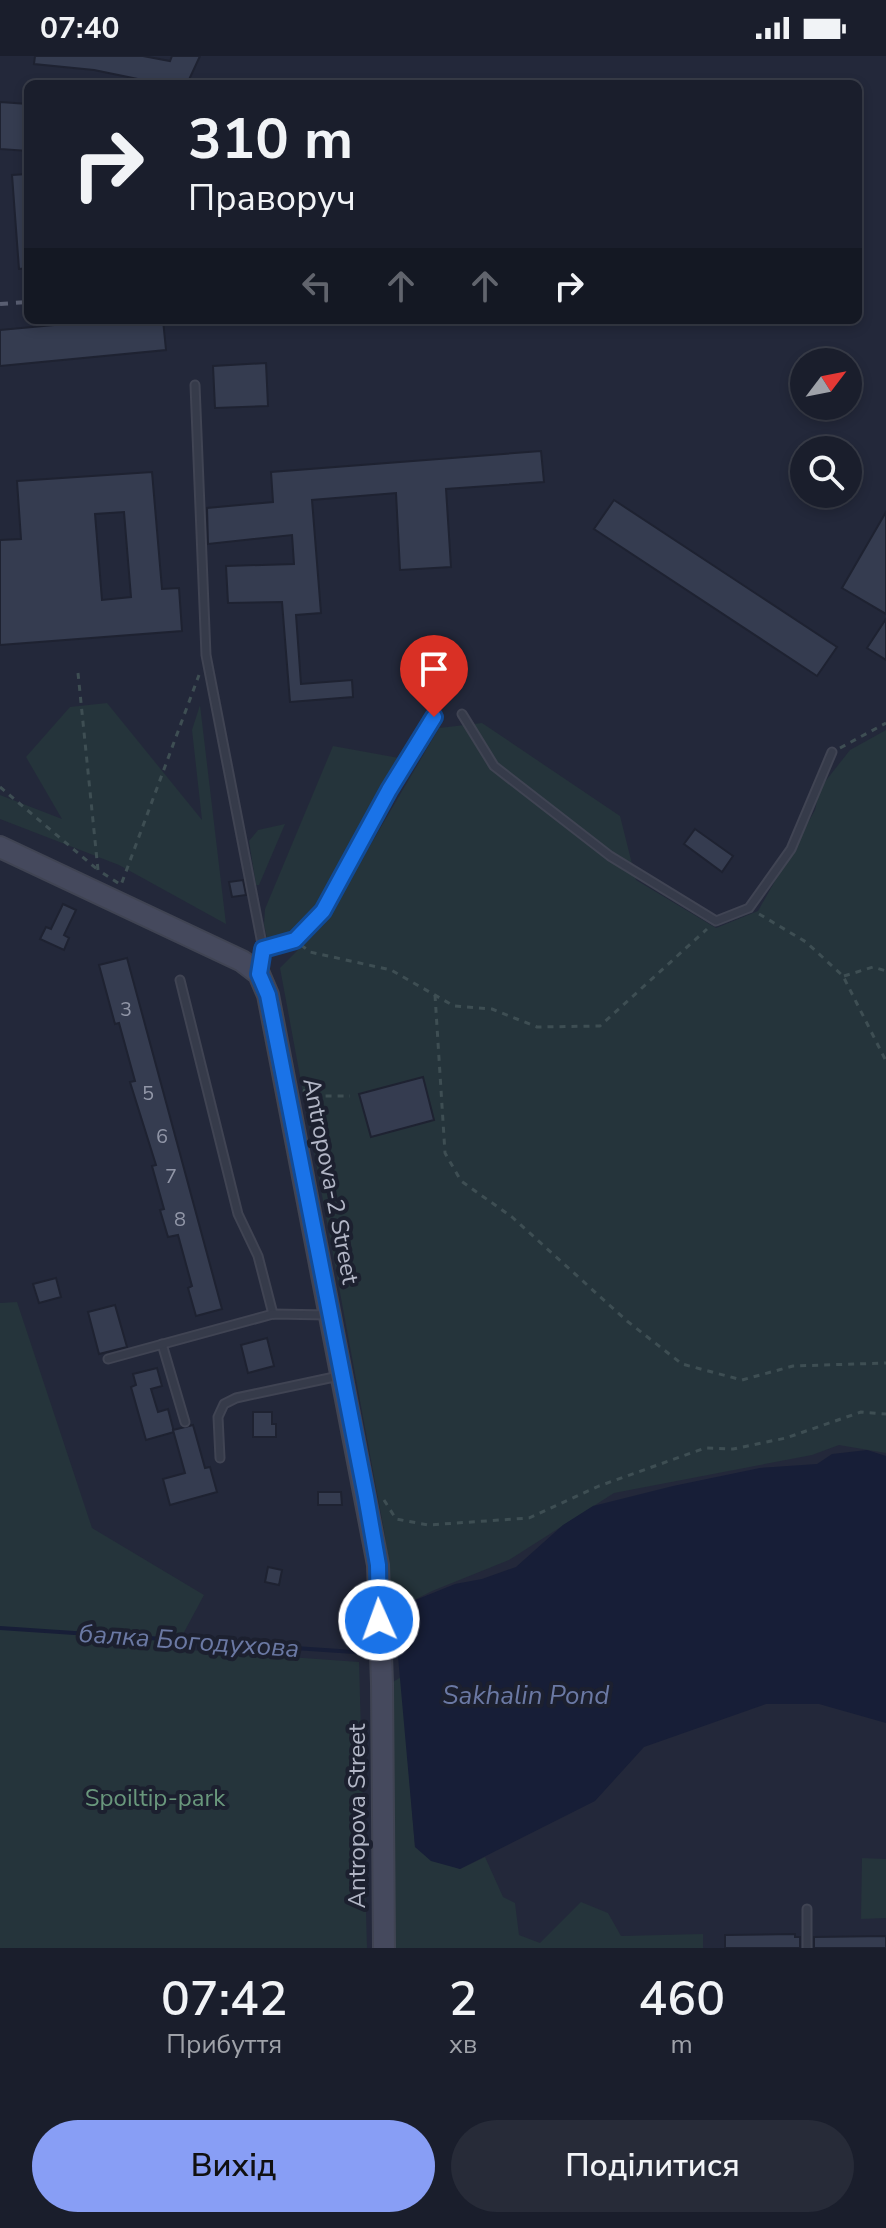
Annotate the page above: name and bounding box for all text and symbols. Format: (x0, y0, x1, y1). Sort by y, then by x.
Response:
text: 07:40 (40, 8, 119, 49)
text: 310 m (188, 101, 353, 178)
icon: right (56, 112, 160, 216)
text: Праворуч (188, 174, 356, 223)
icon: left (295, 264, 339, 308)
icon: ahead (379, 264, 423, 308)
icon: ahead (463, 264, 507, 308)
icon: right (547, 264, 591, 308)
north arrow (790, 348, 862, 420)
map controls (790, 348, 862, 508)
button: search (790, 436, 862, 508)
pin (400, 635, 468, 717)
icon: arrive (412, 647, 456, 691)
house number: 3 (120, 996, 132, 1023)
street label: Antropova-2 Street (295, 1075, 367, 1287)
house number: 5 (142, 1080, 154, 1107)
house number: 6 (156, 1123, 168, 1150)
house number: 7 (165, 1163, 177, 1190)
house number: 8 (174, 1206, 186, 1233)
position arrow (337, 1578, 421, 1662)
water label: балка Богодухова (77, 1616, 301, 1666)
water label: Sakhalin Pond (443, 1678, 610, 1713)
street label: Antropova Street (341, 1723, 373, 1908)
park label: Spoiltip-park (85, 1782, 226, 1814)
text: 07:42 (161, 1966, 288, 2032)
text: 2 (449, 1966, 477, 2032)
text: 460 (639, 1966, 725, 2032)
text: Прибуття (166, 2027, 282, 2062)
text: хв (449, 2027, 477, 2062)
text: m (671, 2027, 693, 2062)
button: Вихід (32, 2120, 435, 2212)
button: Поділитися (451, 2120, 854, 2212)

